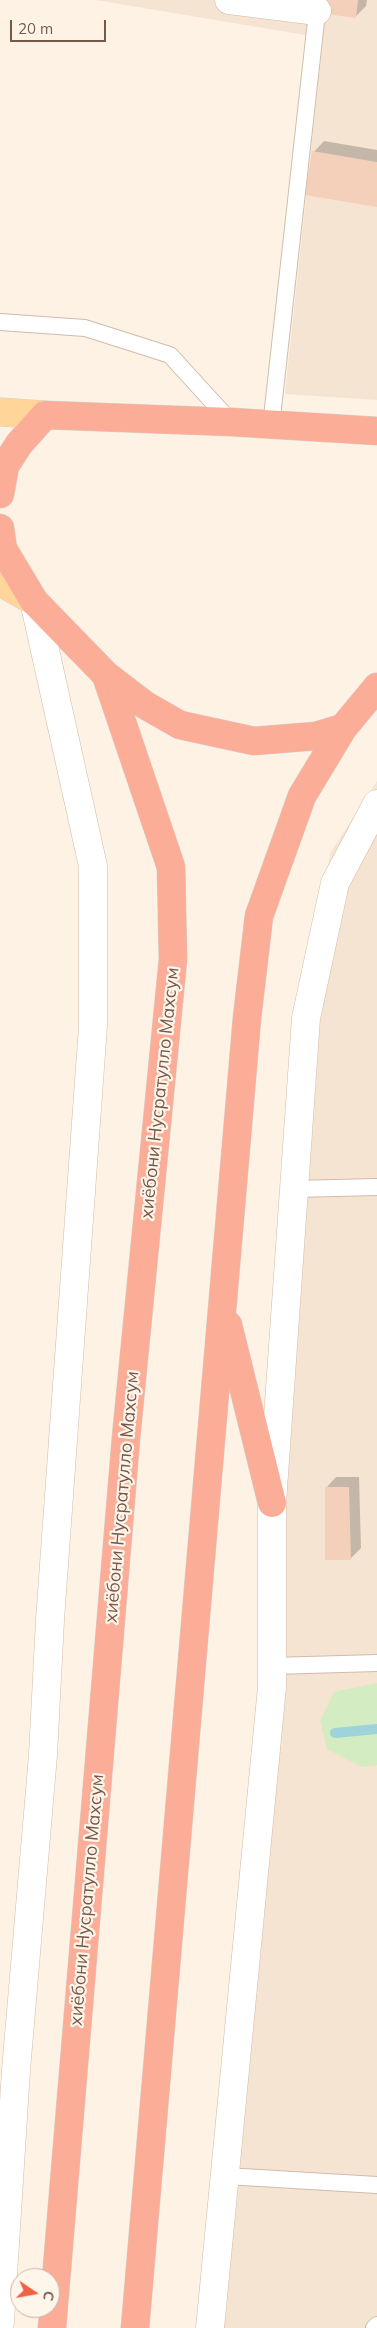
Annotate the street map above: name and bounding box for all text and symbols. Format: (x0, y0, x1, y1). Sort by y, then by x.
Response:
scale bar (12, 10, 109, 42)
text: 20 m (18, 19, 53, 38)
street label: хиёбони Нусратулло Махсум (136, 966, 184, 1220)
street label: хиёбони Нусратулло Махсум (100, 1370, 144, 1624)
street label: хиёбони Нусратулло Махсум (65, 1773, 109, 2027)
north arrow (10, 2268, 60, 2318)
text: С (39, 2289, 58, 2302)

